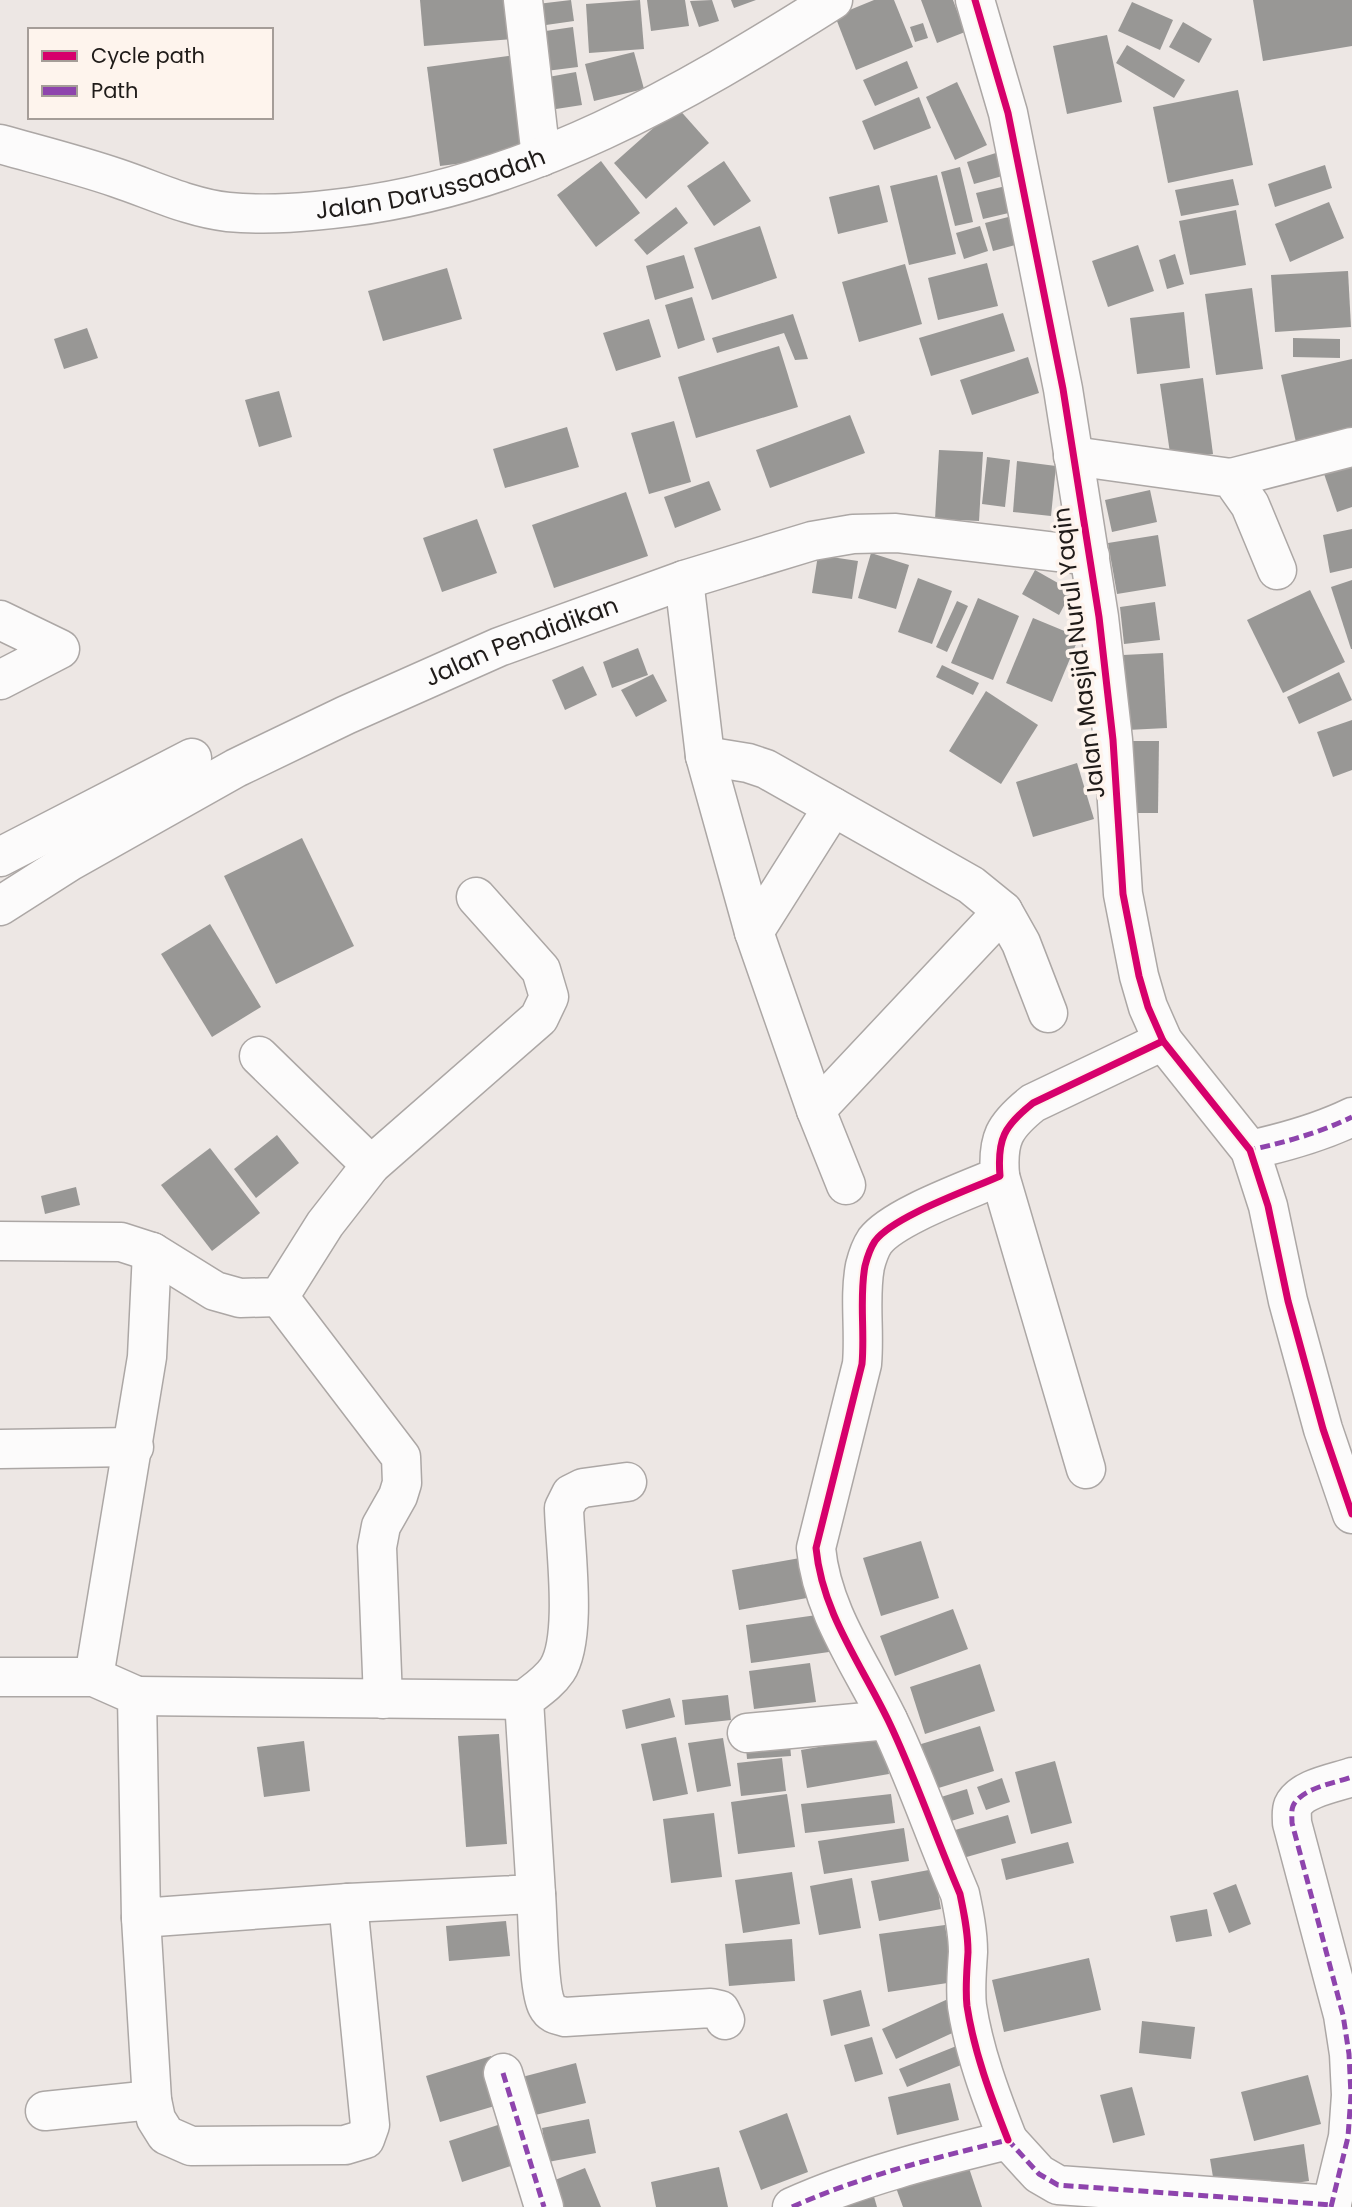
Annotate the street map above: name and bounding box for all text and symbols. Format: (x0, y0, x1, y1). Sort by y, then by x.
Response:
legend (28, 28, 273, 119)
text: Cycle path (91, 41, 205, 70)
text: Path (91, 76, 138, 105)
street label: Jalan Darussaadah (314, 140, 550, 227)
street label: Jalan Masjid Nurul Yaqin (1044, 505, 1113, 801)
street label: Jalan Pendidikan (419, 588, 623, 694)

